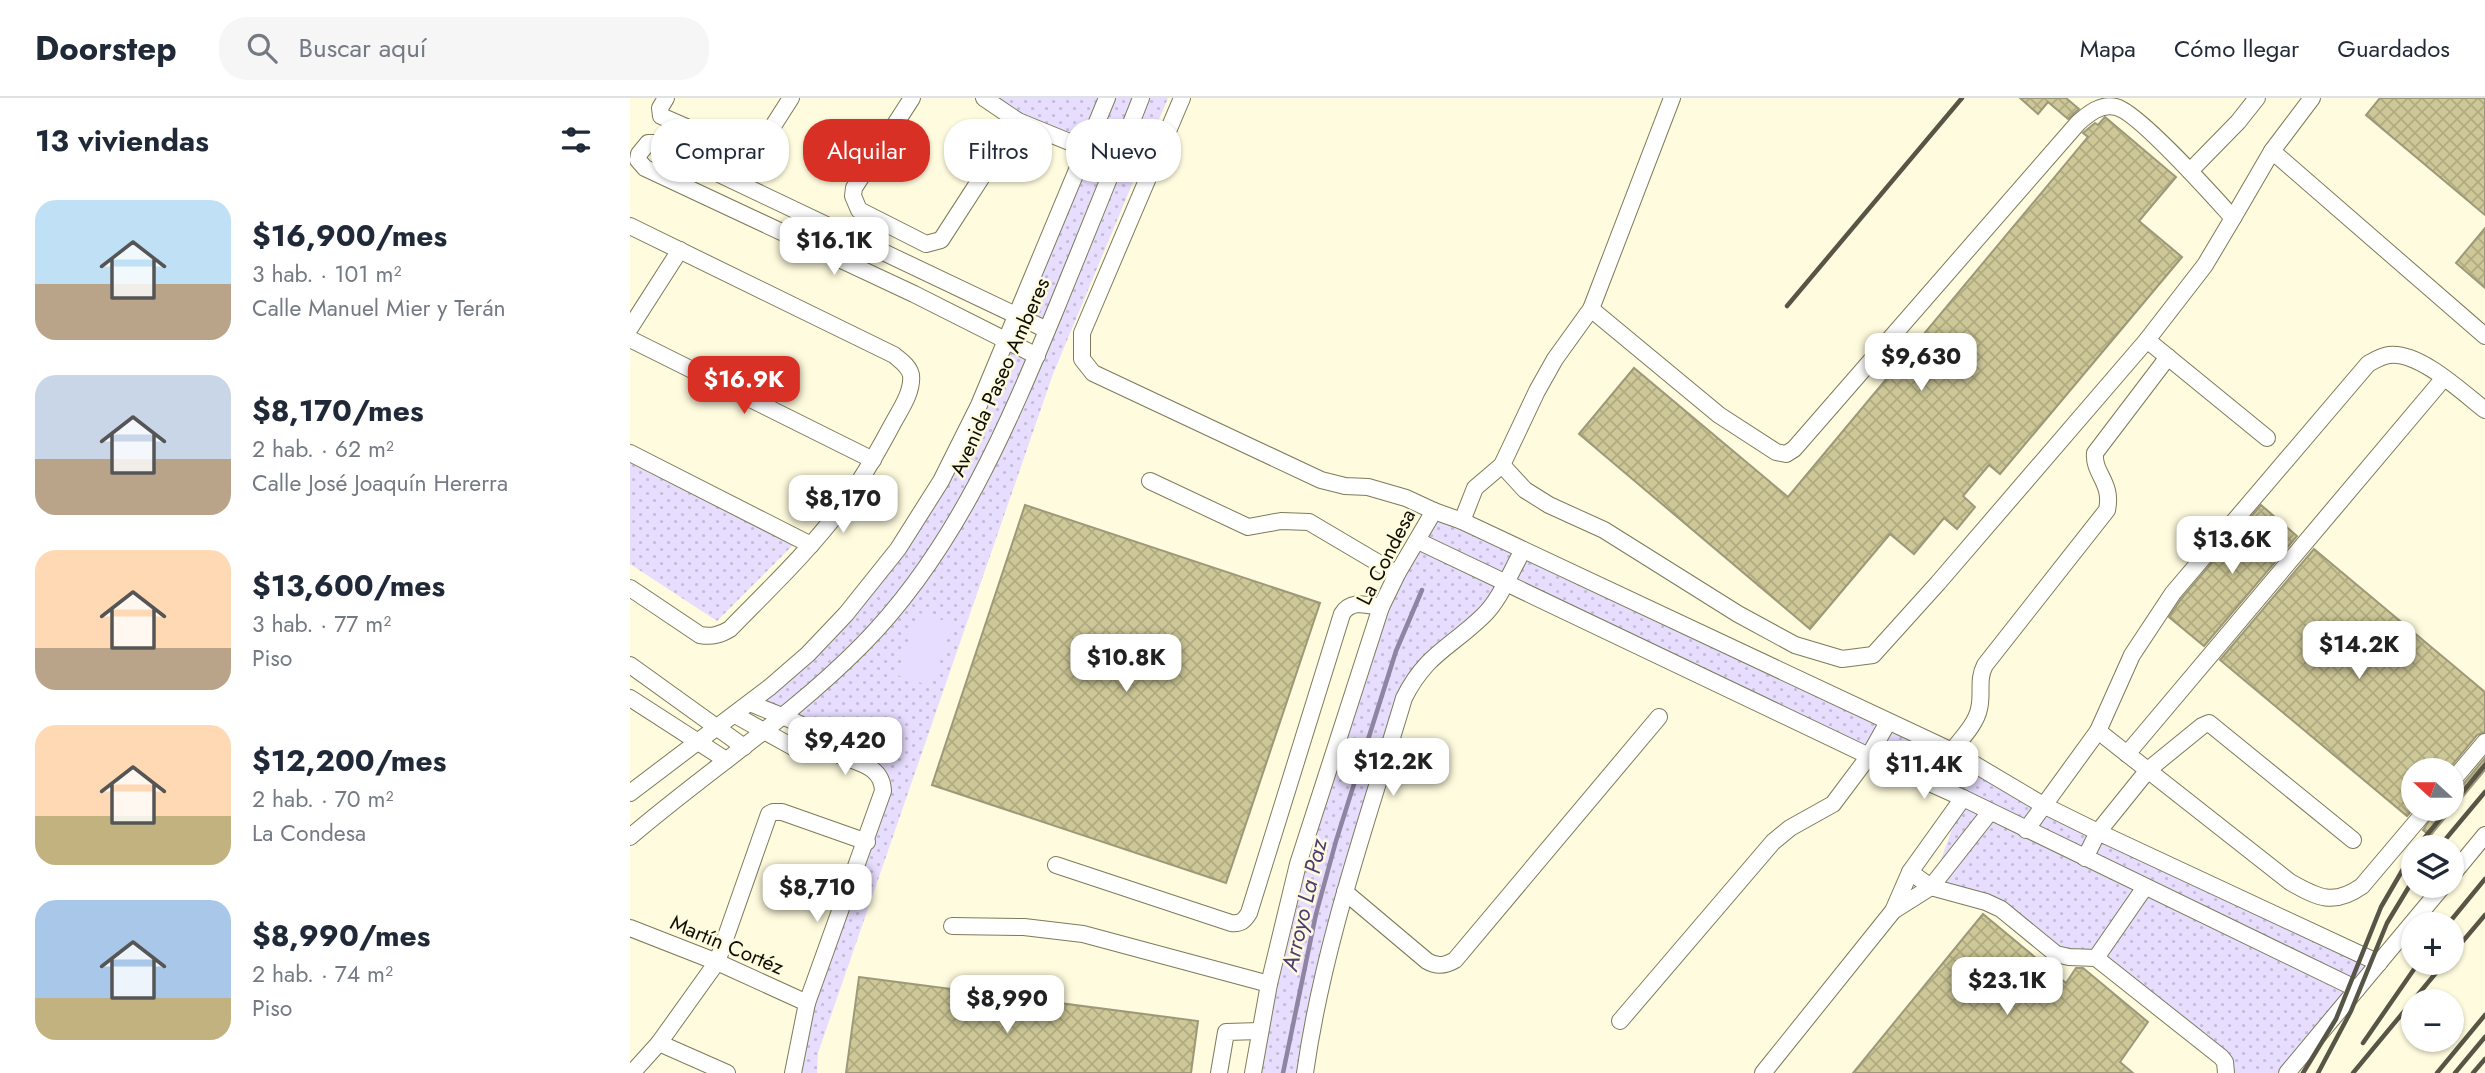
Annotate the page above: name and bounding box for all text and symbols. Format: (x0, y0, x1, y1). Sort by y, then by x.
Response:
search box (219, 17, 709, 80)
text: Doorstep (35, 25, 177, 72)
icon: search (243, 29, 281, 67)
text: Buscar aquí (299, 29, 427, 67)
text: Mapa (2080, 31, 2136, 66)
text: Cómo llegar (2174, 31, 2299, 66)
text: Guardados (2337, 31, 2450, 66)
text: 13 viviendas (35, 119, 209, 162)
chip: Comprar (651, 119, 789, 182)
chip: Alquilar (803, 119, 930, 182)
chip: Filtros (944, 119, 1052, 182)
chip: Nuevo (1066, 119, 1181, 182)
icon: filters (557, 121, 595, 159)
text: $16,900/mes (252, 214, 447, 257)
pin: $16.1K (777, 218, 891, 277)
text: $16.1K (796, 223, 872, 257)
icon: home (91, 228, 175, 312)
text: 3 hab. · 101 m² (252, 257, 401, 291)
street label: Avenida Paseo Amberes (943, 273, 1057, 481)
text: Calle Manuel Mier y Terán (252, 291, 506, 325)
pin: $9,630 (1864, 334, 1978, 393)
text: $9,630 (1881, 339, 1961, 373)
pin: $16.9K (687, 356, 801, 416)
text: $16.9K (704, 362, 784, 396)
text: $8,170/mes (252, 389, 424, 432)
icon: home (91, 403, 175, 487)
text: 2 hab. · 62 m² (252, 432, 394, 466)
text: Calle José Joaquín Hererra (252, 466, 508, 500)
pin: $8,170 (786, 476, 900, 535)
text: $8,170 (805, 481, 881, 515)
street label: La Condesa (1349, 504, 1423, 610)
pin: $13.6K (2175, 517, 2289, 576)
text: $13.6K (2193, 522, 2271, 556)
text: $13,600/mes (252, 564, 445, 607)
icon: home (91, 578, 175, 662)
text: 3 hab. · 77 m² (252, 607, 391, 641)
pin: $14.2K (2302, 622, 2416, 681)
text: $14.2K (2319, 627, 2399, 661)
pin: $10.8K (1069, 634, 1183, 694)
text: $10.8K (1086, 640, 1166, 674)
text: Piso (252, 641, 292, 675)
pin: $9,420 (788, 718, 902, 777)
text: $9,420 (804, 723, 886, 757)
pin: $12.2K (1336, 738, 1450, 798)
text: $12,200/mes (252, 739, 446, 782)
pin: $11.4K (1867, 742, 1981, 801)
text: $12.2K (1353, 744, 1433, 778)
text: $11.4K (1885, 747, 1963, 781)
icon: home (91, 753, 175, 837)
north arrow (2401, 758, 2464, 821)
map controls (2401, 758, 2464, 1052)
text: 2 hab. · 70 m² (252, 782, 393, 816)
text: La Condesa (252, 816, 366, 850)
water label: Arroyo La Paz (1272, 834, 1336, 975)
button: layers (2401, 835, 2464, 898)
pin: $8,710 (760, 864, 874, 924)
text: $8,710 (779, 870, 855, 904)
street label: Martín Cortéz (666, 908, 789, 983)
button: + (2401, 912, 2464, 975)
text: $8,990/mes (252, 914, 430, 957)
icon: home (91, 928, 175, 1012)
text: 2 hab. · 74 m² (252, 957, 393, 991)
pin: $23.1K (1950, 958, 2064, 1017)
text: $23.1K (1968, 963, 2046, 997)
pin: $8,990 (950, 976, 1064, 1035)
text: $8,990 (966, 981, 1048, 1015)
button: − (2401, 989, 2464, 1052)
text: Piso (252, 991, 292, 1025)

